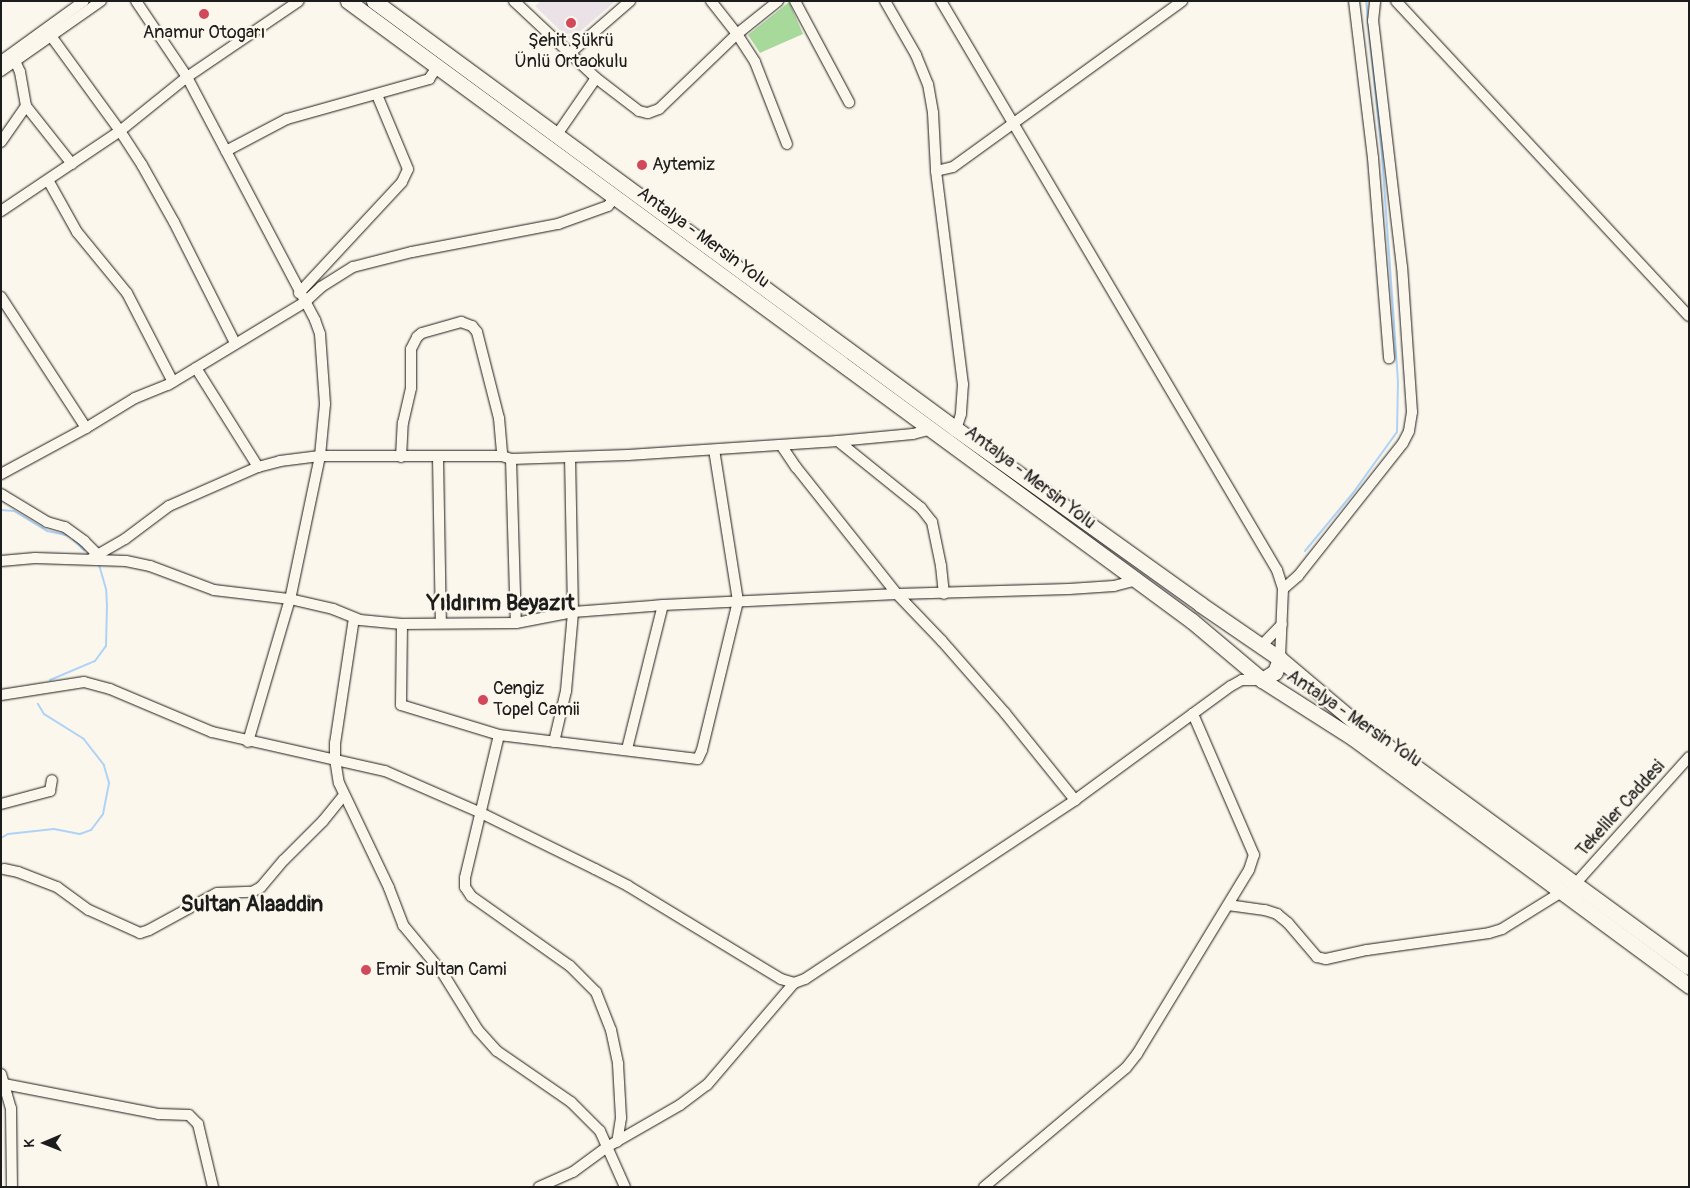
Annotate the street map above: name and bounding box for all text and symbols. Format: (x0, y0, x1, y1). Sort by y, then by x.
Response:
marker: Anamur Otogarı (198, 8, 210, 20)
marker: Şehit Şükrü Ünlü Ortaokulu (565, 17, 577, 29)
place label: Anamur Otogarı (143, 22, 265, 44)
place label: Şehit Şükrü Ünlü Ortaokulu (515, 31, 627, 74)
place label: Aytemiz (652, 154, 715, 176)
marker: Aytemiz (636, 159, 648, 171)
street label: Antalya - Mersin Yolu (633, 183, 773, 293)
street label: Antalya - Mersin Yolu (960, 422, 1100, 534)
district label: Yıldırım Beyazıt (427, 591, 575, 617)
street label: Antalya - Mersin Yolu (1282, 666, 1426, 772)
place label: Cengiz Topel Camii (493, 679, 579, 722)
marker: Cengiz Topel Camii (477, 694, 489, 706)
street label: Tekeliler Caddesi (1572, 756, 1670, 862)
district label: Sultan Alaaddin (181, 892, 323, 918)
place label: Emir Sultan Cami (376, 959, 507, 981)
marker: Emir Sultan Cami (360, 964, 372, 976)
north arrow (20, 1118, 70, 1168)
text: K (21, 1139, 38, 1148)

